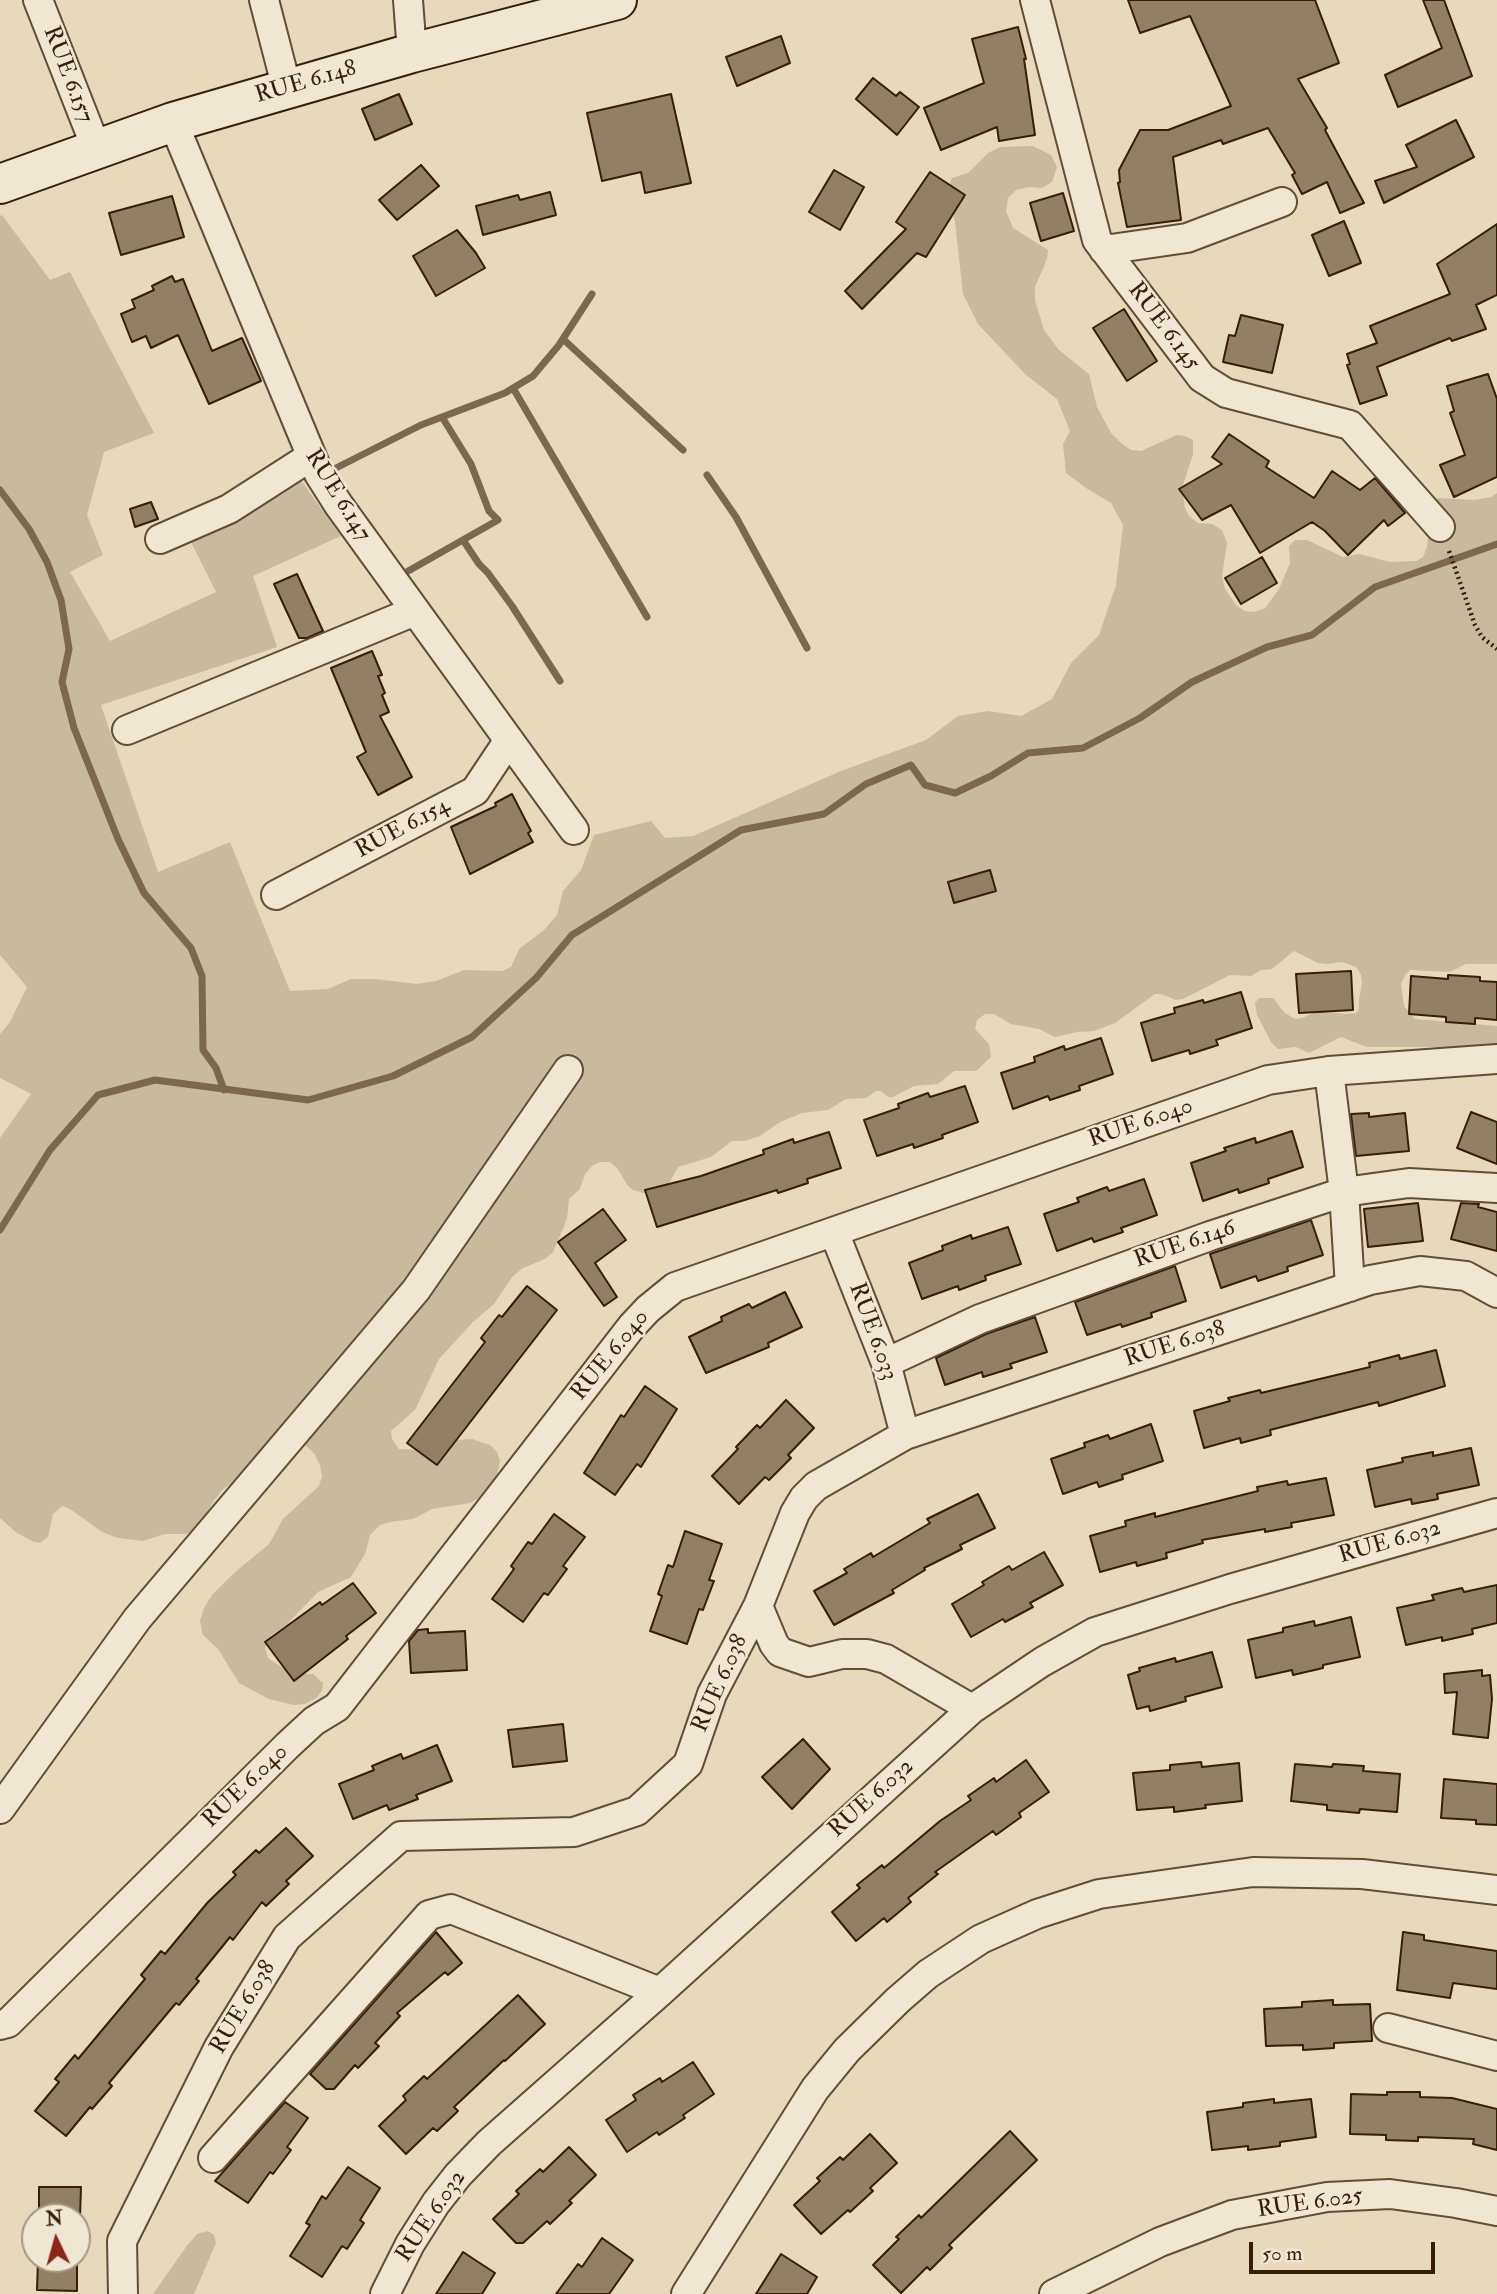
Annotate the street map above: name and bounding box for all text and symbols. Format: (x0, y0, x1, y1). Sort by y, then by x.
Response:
street label: RUE 6.157 (36, 23, 98, 127)
street label: RUE 6.148 (252, 55, 360, 111)
street label: RUE 6.145 (1121, 277, 1205, 377)
street label: RUE 6.147 (298, 445, 376, 547)
street label: RUE 6.154 (351, 793, 455, 865)
street label: RUE 6.040 (1085, 1093, 1197, 1155)
street label: RUE 6.146 (1131, 1215, 1239, 1275)
street label: RUE 6.033 (842, 1279, 902, 1385)
street label: RUE 6.040 (566, 1305, 656, 1407)
street label: RUE 6.038 (1121, 1316, 1229, 1374)
street label: RUE 6.032 (1336, 1515, 1444, 1571)
street label: RUE 6.038 (687, 1631, 755, 1737)
street label: RUE 6.040 (197, 1739, 295, 1835)
street label: RUE 6.032 (824, 1754, 920, 1844)
street label: RUE 6.038 (205, 1956, 283, 2060)
street label: RUE 6.032 (391, 2166, 473, 2268)
street label: RUE 6.025 (1256, 2183, 1364, 2225)
north arrow (21, 2203, 91, 2273)
text: N (45, 2206, 64, 2232)
scale bar (1252, 2228, 1438, 2272)
text: 50 m (1262, 2240, 1303, 2267)

